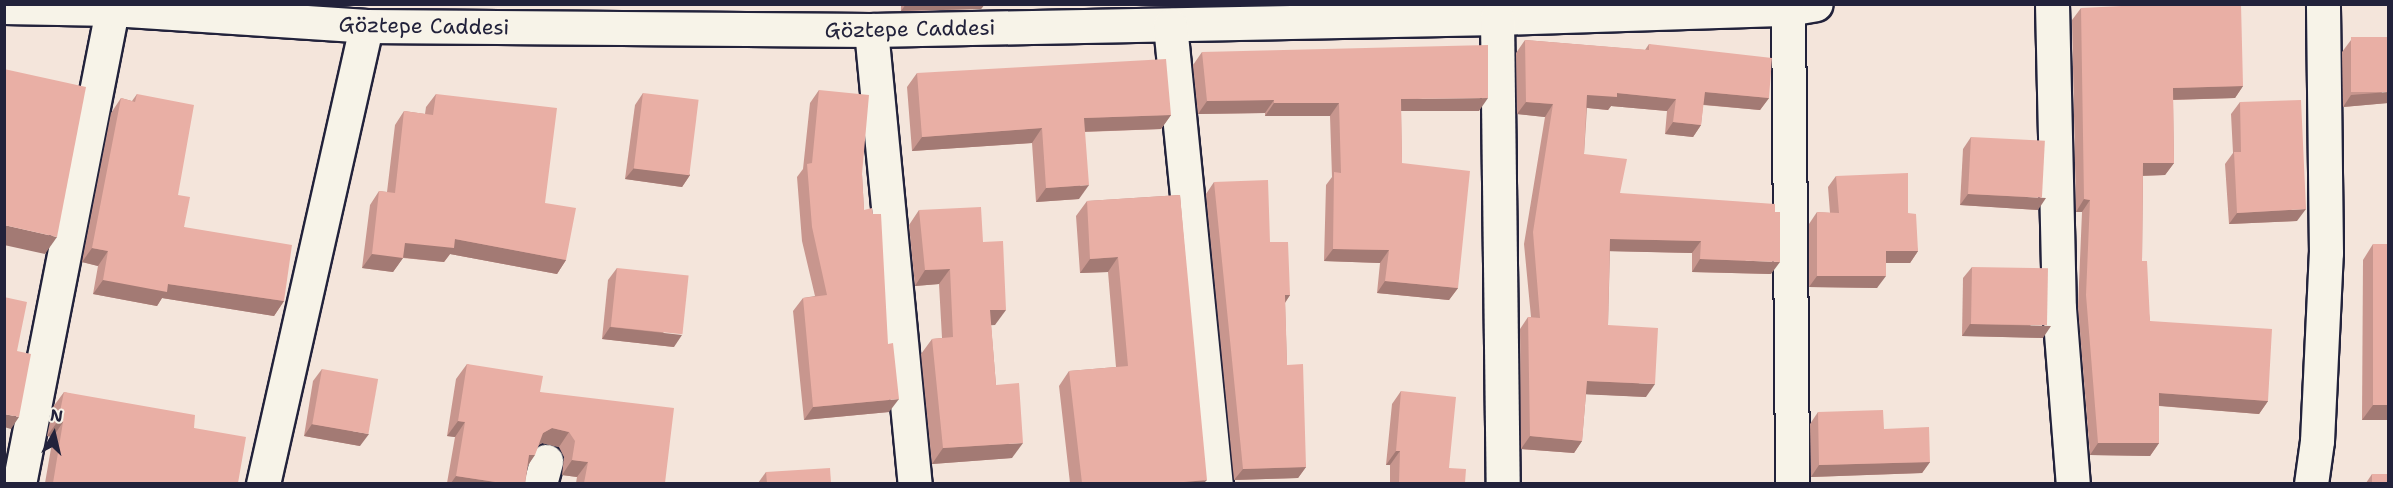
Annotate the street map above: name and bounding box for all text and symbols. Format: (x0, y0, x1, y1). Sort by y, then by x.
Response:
street label: Göztepe Caddesi (339, 12, 509, 40)
street label: Göztepe Caddesi (825, 15, 995, 43)
north arrow (24, 404, 84, 464)
text: N (49, 404, 64, 427)

